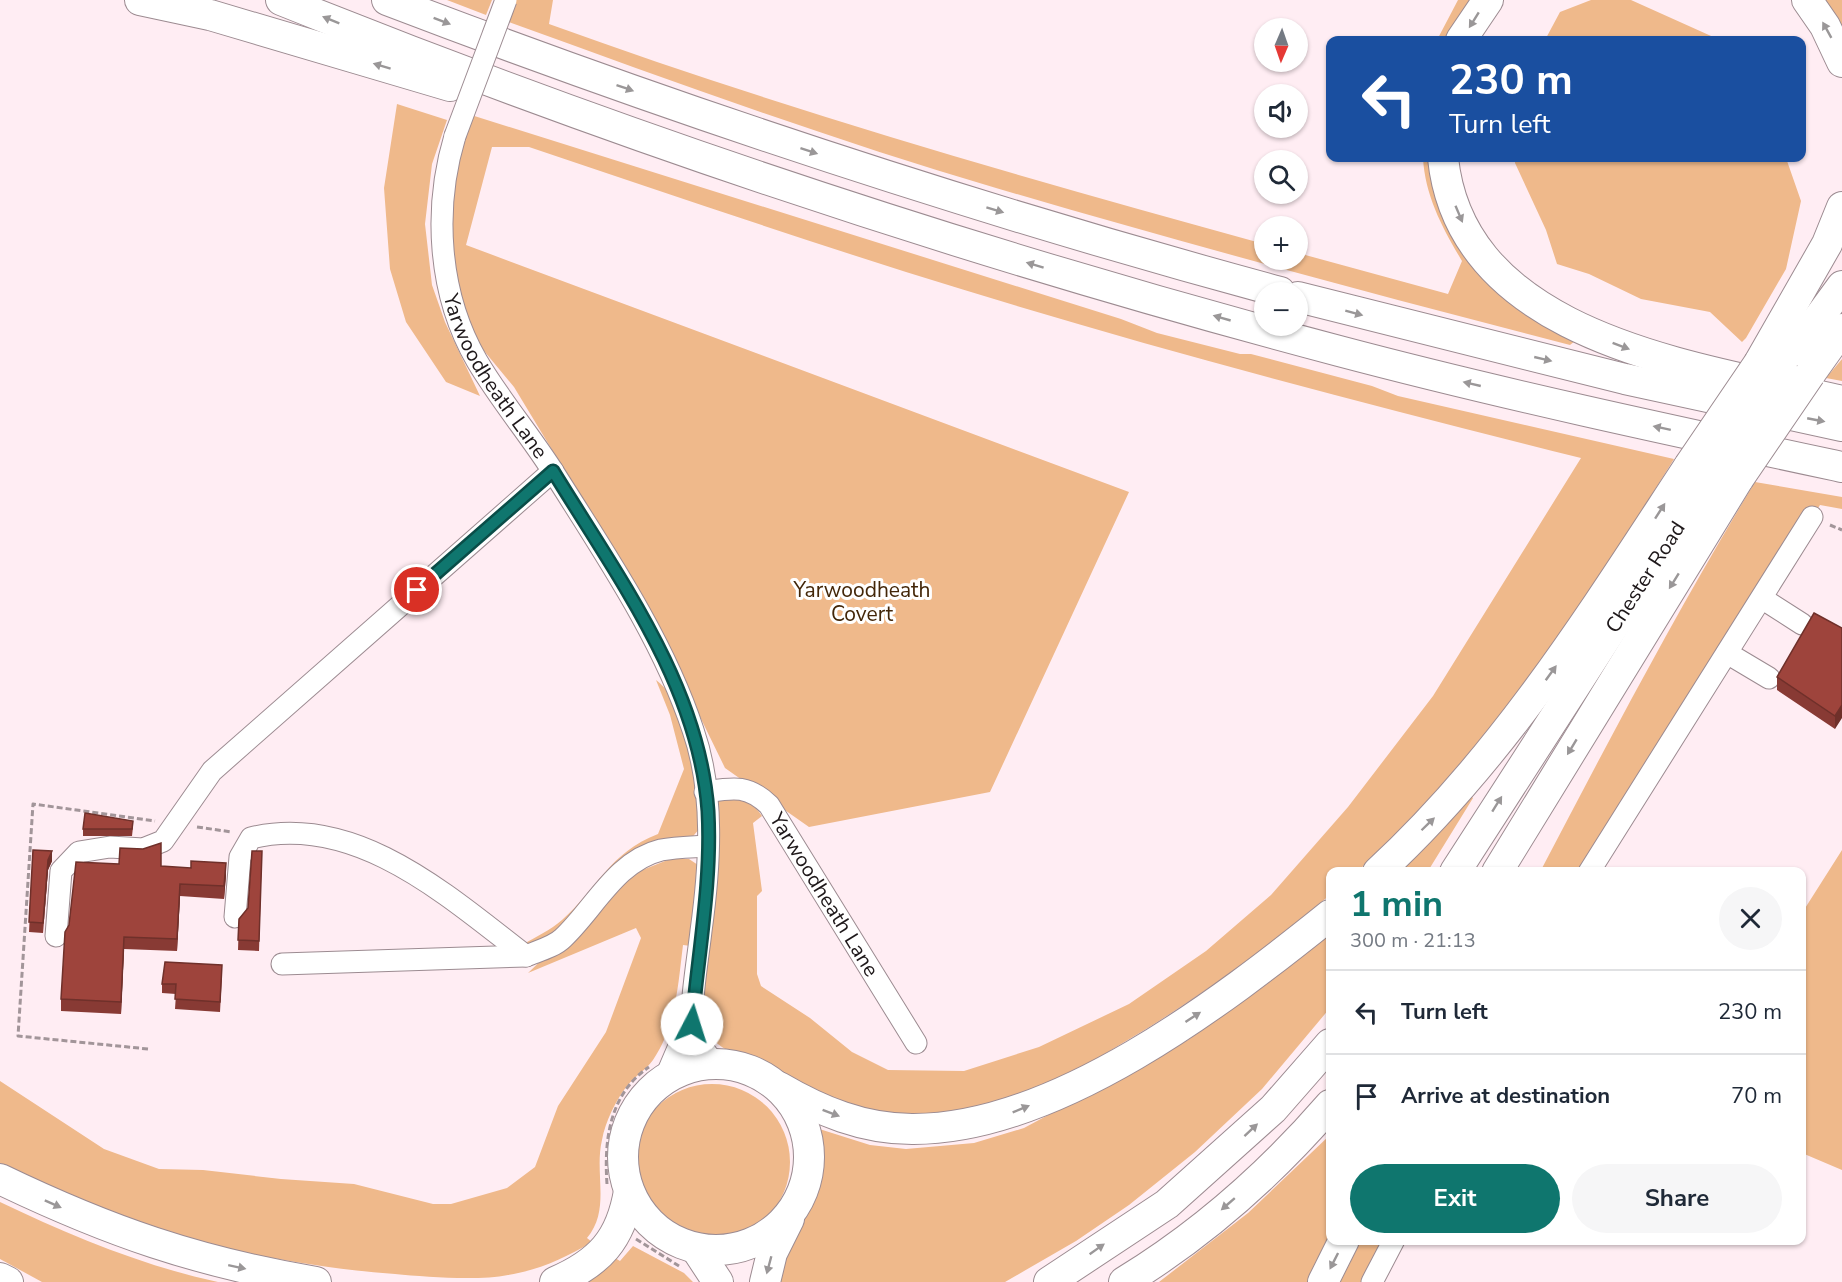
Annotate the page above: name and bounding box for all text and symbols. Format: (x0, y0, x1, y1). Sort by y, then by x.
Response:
one-way arrow (1469, 12, 1480, 28)
one-way arrow (322, 15, 340, 24)
one-way arrow (433, 17, 451, 26)
north arrow (1254, 18, 1308, 72)
map controls (1254, 18, 1308, 336)
one-way arrow (1822, 21, 1832, 38)
text: 230 m (1449, 52, 1573, 109)
icon: left (1350, 60, 1428, 138)
one-way arrow (373, 61, 391, 70)
one-way arrow (616, 84, 634, 94)
button: sound (1254, 84, 1308, 138)
text: Turn left (1449, 106, 1550, 143)
one-way arrow (800, 147, 818, 157)
button: search (1254, 150, 1308, 204)
one-way arrow (1454, 205, 1463, 222)
one-way arrow (986, 206, 1004, 215)
button: + (1254, 216, 1308, 270)
one-way arrow (1026, 260, 1044, 269)
button: − (1254, 282, 1308, 336)
street label: Yarwoodheath Lane (436, 290, 554, 464)
one-way arrow (1345, 308, 1363, 318)
one-way arrow (1213, 313, 1231, 322)
one-way arrow (1613, 341, 1631, 351)
one-way arrow (1534, 355, 1552, 365)
one-way arrow (1462, 379, 1481, 389)
one-way arrow (1806, 416, 1825, 425)
one-way arrow (1652, 423, 1671, 432)
one-way arrow (1654, 502, 1665, 519)
street label: Chester Road (1599, 516, 1692, 638)
pin (391, 564, 442, 615)
icon: arrive (400, 573, 433, 606)
one-way arrow (1669, 573, 1680, 589)
park label: Yarwoodheath Covert (793, 576, 930, 628)
one-way arrow (1545, 665, 1557, 681)
one-way arrow (1567, 739, 1578, 755)
one-way arrow (1492, 796, 1503, 812)
street label: Yarwoodheath Lane (762, 806, 886, 982)
one-way arrow (1421, 817, 1435, 831)
text: 1 min (1350, 880, 1443, 929)
button: close (1719, 887, 1782, 950)
text: 300 m · 21:13 (1350, 927, 1476, 954)
position arrow (660, 992, 724, 1056)
icon: left (1350, 996, 1383, 1029)
text: Turn left (1401, 997, 1488, 1027)
text: 230 m (1718, 997, 1782, 1027)
one-way arrow (1184, 1011, 1200, 1023)
icon: arrive (1350, 1080, 1383, 1113)
text: Arrive at destination (1401, 1081, 1610, 1111)
text: 70 m (1731, 1081, 1782, 1111)
one-way arrow (1012, 1104, 1030, 1113)
one-way arrow (822, 1109, 840, 1119)
one-way arrow (1243, 1123, 1258, 1137)
button: Exit (1350, 1164, 1560, 1233)
button: Share (1572, 1164, 1782, 1233)
one-way arrow (1221, 1197, 1236, 1210)
one-way arrow (44, 1199, 62, 1209)
one-way arrow (1089, 1244, 1105, 1255)
one-way arrow (1329, 1253, 1339, 1270)
one-way arrow (764, 1256, 773, 1274)
one-way arrow (228, 1263, 247, 1272)

